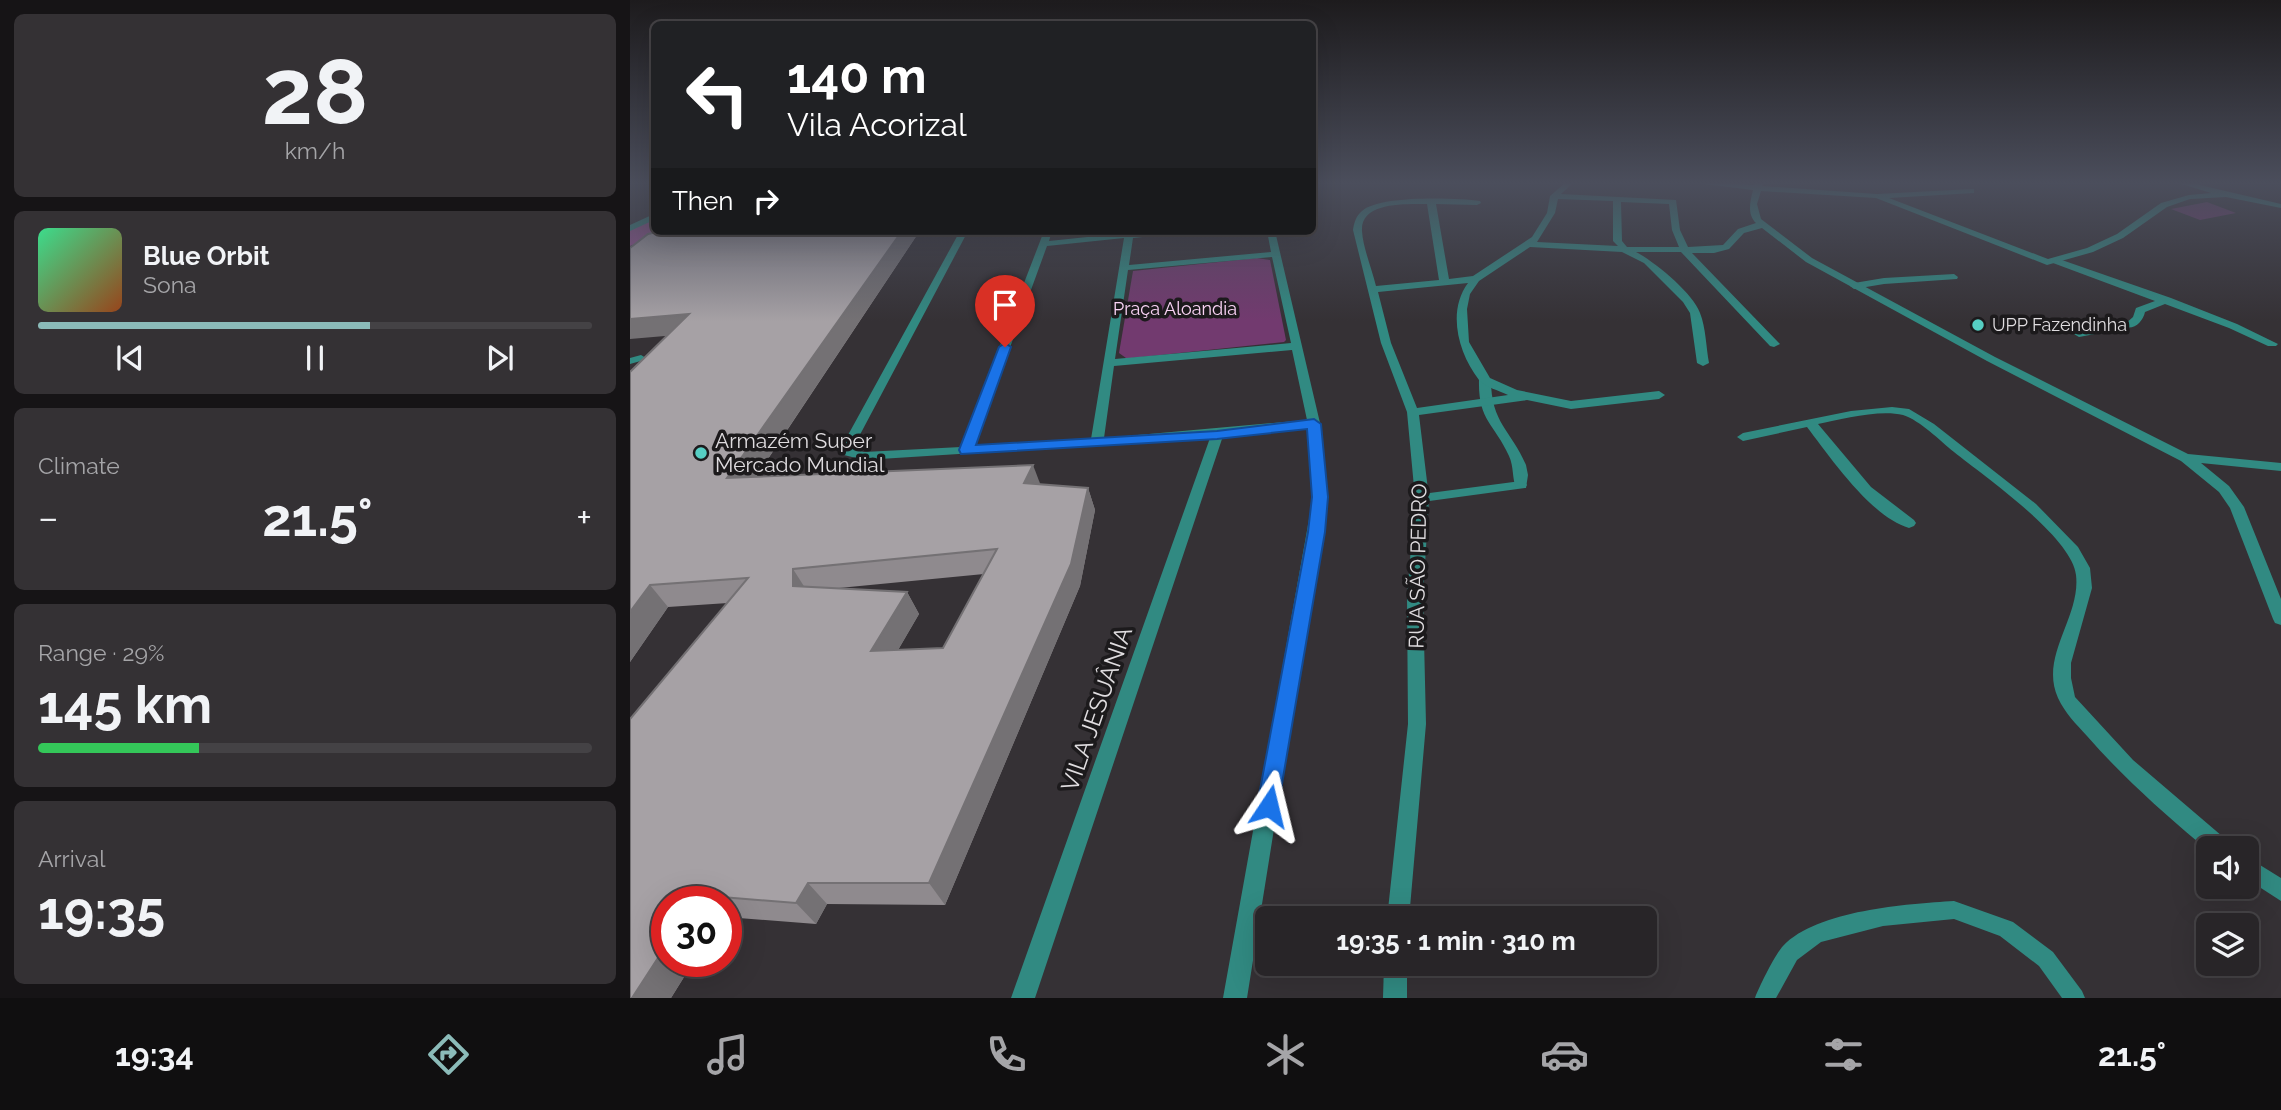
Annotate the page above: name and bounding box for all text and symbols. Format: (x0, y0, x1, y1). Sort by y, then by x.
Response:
text: 28 (262, 38, 368, 145)
text: 140 m (787, 47, 927, 104)
icon: left (672, 49, 763, 140)
text: Vila Acorizal (787, 106, 967, 143)
text: km/h (285, 137, 345, 164)
icon: right (747, 182, 785, 220)
text: Then (672, 186, 733, 216)
text: Blue Orbit (143, 241, 270, 271)
text: Sona (143, 271, 197, 298)
pin (975, 275, 1035, 347)
icon: arrive (986, 286, 1024, 324)
park label: Praça Aloandia (1113, 298, 1237, 319)
place label: UPP Fazendinha (1992, 314, 2127, 335)
marker: UPP Fazendinha (1970, 317, 1986, 333)
icon: previous (111, 339, 149, 377)
icon: pause (296, 339, 334, 377)
icon: next (481, 339, 519, 377)
place label: Armazém Super Mercado Mundial (715, 428, 885, 477)
marker: Armazém Super Mercado Mundial (693, 445, 709, 461)
text: Climate (38, 452, 120, 479)
street label: RUA SÃO PEDRO (1404, 483, 1431, 649)
text: 21.5° (262, 487, 373, 548)
text: − (38, 495, 58, 540)
text: + (576, 495, 592, 540)
street label: VILA JESUÂNIA (1055, 623, 1138, 795)
text: Range · 29% (38, 639, 164, 666)
text: 145 km (38, 674, 212, 735)
position arrow (1232, 769, 1306, 843)
map controls (2196, 836, 2259, 976)
button: sound (2196, 836, 2259, 899)
text: Arrival (38, 845, 105, 872)
text: 19:35 (38, 880, 165, 941)
speed limit sign: 30 (651, 886, 742, 977)
button: layers (2196, 913, 2259, 976)
text: 19:35 · 1 min · 310 m (1336, 926, 1576, 956)
icon: directions (424, 1030, 473, 1079)
icon: music (703, 1030, 752, 1079)
icon: phone (982, 1030, 1031, 1079)
icon: climate (1261, 1030, 1310, 1079)
icon: car (1540, 1030, 1589, 1079)
icon: filters (1819, 1030, 1868, 1079)
text: 19:34 (115, 1036, 194, 1073)
text: 21.5° (2098, 1036, 2166, 1073)

